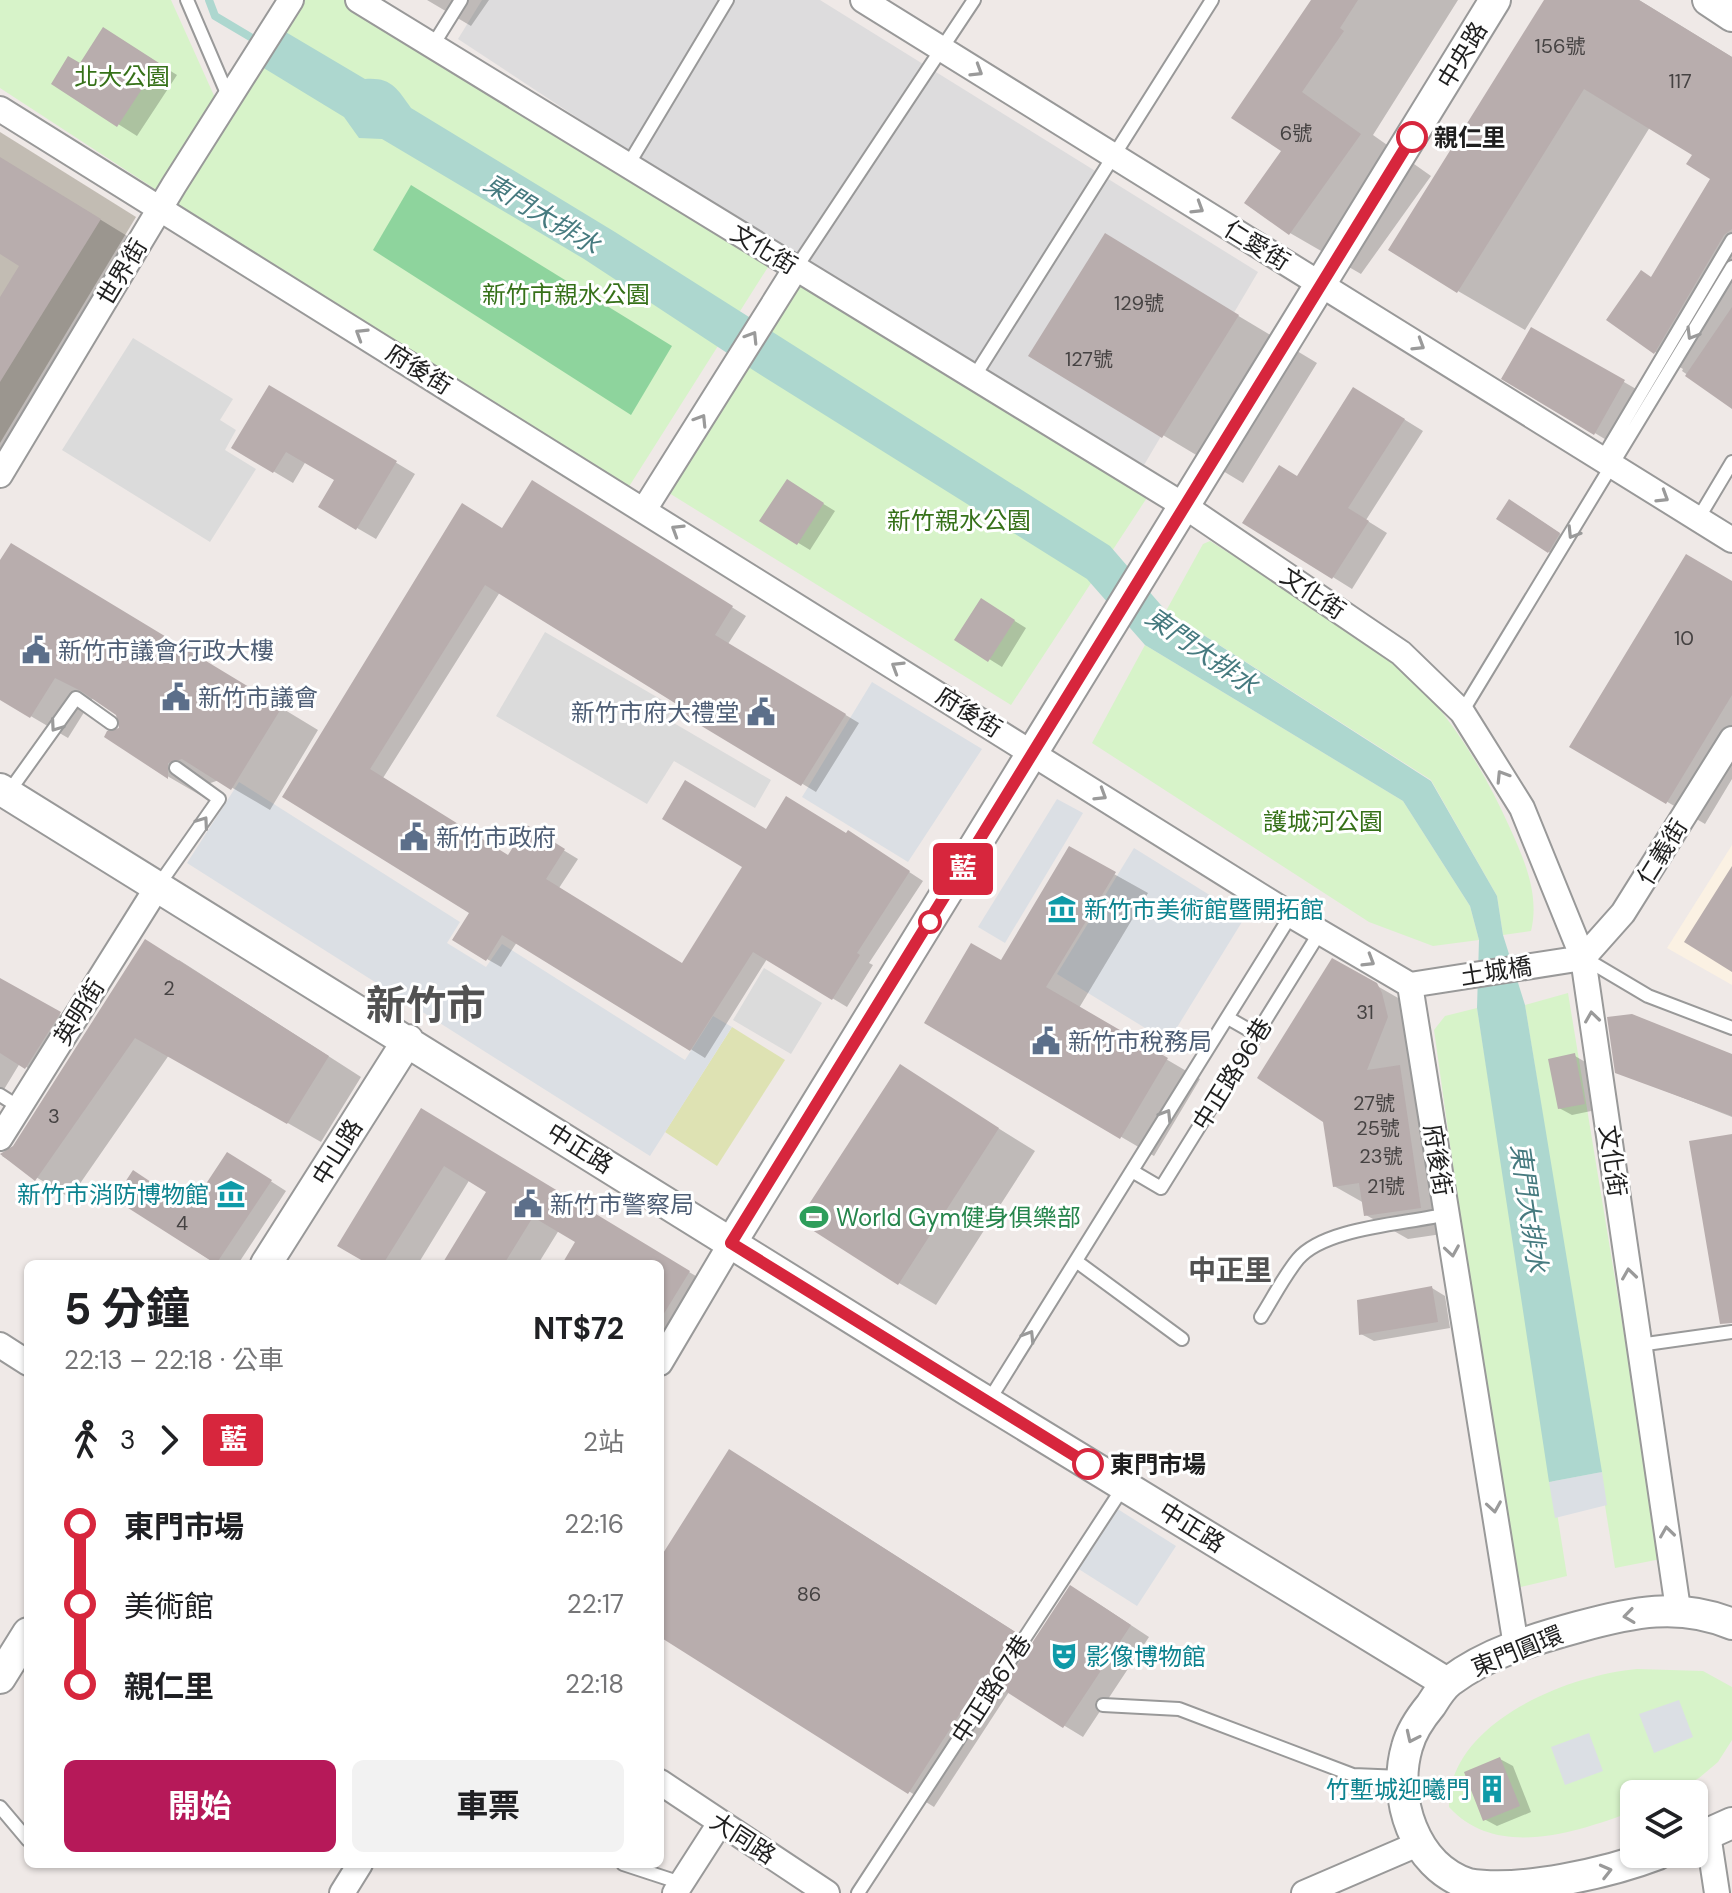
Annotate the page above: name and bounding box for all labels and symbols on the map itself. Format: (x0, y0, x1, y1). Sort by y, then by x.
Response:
street label: 中央路 (1430, 16, 1494, 94)
house number: 156號 (1535, 33, 1586, 59)
park label: 北大公園 (74, 61, 170, 92)
one-way arrow (968, 61, 983, 76)
house number: 117 (1668, 68, 1692, 94)
house number: 6號 (1280, 120, 1312, 146)
marker: 親仁里 (1397, 122, 1427, 152)
place label: 親仁里 (1434, 122, 1506, 153)
water label: 東門大排水 (478, 166, 607, 263)
one-way arrow (1189, 198, 1204, 214)
street label: 仁愛街 (1218, 213, 1296, 277)
street label: 文化街 (725, 217, 803, 281)
street label: 世界街 (90, 233, 154, 311)
park label: 新竹市親水公園 (482, 279, 650, 310)
house number: 129號 (1114, 290, 1164, 316)
one-way arrow (1686, 325, 1702, 340)
one-way arrow (355, 328, 370, 343)
one-way arrow (743, 331, 758, 346)
one-way arrow (1410, 336, 1425, 351)
street label: 府後街 (380, 337, 458, 401)
house number: 127號 (1065, 346, 1113, 372)
one-way arrow (691, 414, 706, 429)
one-way arrow (1654, 488, 1669, 503)
park label: 新竹親水公園 (887, 505, 1031, 536)
one-way arrow (1567, 524, 1582, 539)
one-way arrow (671, 525, 685, 540)
street label: 文化街 (1274, 560, 1352, 626)
water label: 東門大排水 (1139, 600, 1266, 703)
house number: 10 (1674, 625, 1694, 651)
public building icon: 新竹市議會行政大樓 (21, 635, 51, 665)
place label: 新竹市議會行政大樓 (58, 635, 274, 666)
one-way arrow (891, 662, 906, 677)
street label: 府後街 (930, 680, 1008, 744)
public building icon: 新竹市議會 (161, 682, 191, 712)
place label: 新竹市議會 (198, 682, 318, 713)
place label: 新竹市府大禮堂 (571, 697, 739, 728)
public building icon: 新竹市府大禮堂 (746, 697, 776, 727)
one-way arrow (51, 717, 66, 731)
one-way arrow (1496, 770, 1511, 784)
one-way arrow (1092, 785, 1107, 800)
park label: 護城河公園 (1263, 806, 1383, 837)
street label: 仁義街 (1630, 813, 1694, 891)
one-way arrow (193, 817, 208, 831)
public building icon: 新竹市政府 (399, 822, 429, 852)
place label: 新竹市政府 (436, 822, 556, 853)
line badge: 藍 (937, 843, 989, 895)
museum icon: 新竹市美術館暨開拓館 (1047, 894, 1077, 924)
place label: 新竹市美術館暨開拓館 (1084, 894, 1324, 925)
unlabelled marker (919, 911, 941, 933)
street label: 土城橋 (1458, 950, 1534, 992)
one-way arrow (1360, 951, 1375, 967)
street label: 英明街 (47, 973, 111, 1051)
house number: 2 (163, 975, 175, 1001)
district label: 新竹市 (366, 979, 486, 1031)
house number: 31 (1356, 999, 1374, 1025)
one-way arrow (1584, 1010, 1601, 1024)
street label: 中正路96巷 (1185, 1012, 1279, 1136)
public building icon: 新竹市稅務局 (1031, 1026, 1061, 1056)
place label: 新竹市稅務局 (1068, 1026, 1212, 1057)
house number: 27號 (1353, 1090, 1395, 1116)
house number: 3 (48, 1103, 60, 1129)
one-way arrow (1157, 1110, 1172, 1124)
street label: 中山路 (305, 1113, 369, 1191)
house number: 25號 (1356, 1115, 1400, 1141)
street label: 中正路 (541, 1116, 619, 1180)
street label: 府後街 (1417, 1122, 1459, 1198)
street label: 文化街 (1593, 1123, 1633, 1199)
water label: 東門大排水 (1503, 1141, 1555, 1276)
house number: 23號 (1359, 1143, 1403, 1169)
house number: 21號 (1367, 1173, 1405, 1199)
place label: 新竹市消防博物館 (17, 1179, 209, 1210)
museum icon: 新竹市消防博物館 (216, 1179, 246, 1209)
public building icon: 新竹市警察局 (513, 1189, 543, 1219)
place label: 新竹市警察局 (550, 1189, 694, 1220)
sports icon: World Gym健身俱樂部 (799, 1202, 829, 1232)
place label: World Gym健身俱樂部 (836, 1202, 1081, 1233)
house number: 4 (176, 1210, 188, 1236)
one-way arrow (1443, 1244, 1460, 1257)
district label: 中正里 (1188, 1252, 1272, 1289)
one-way arrow (1621, 1267, 1638, 1281)
one-way arrow (1019, 1330, 1035, 1345)
marker: 東門市場 (1073, 1449, 1103, 1479)
place label: 東門市場 (1110, 1449, 1206, 1480)
street label: 中正路 (1153, 1495, 1231, 1559)
one-way arrow (1485, 1500, 1502, 1514)
one-way arrow (1659, 1525, 1676, 1538)
house number: 86 (797, 1581, 821, 1607)
one-way arrow (1622, 1607, 1636, 1624)
street label: 東門圓環 (1467, 1619, 1567, 1683)
street label: 中正路67巷 (944, 1629, 1038, 1749)
theatre icon: 影像博物館 (1049, 1641, 1079, 1671)
place label: 影像博物館 (1086, 1641, 1206, 1672)
one-way arrow (1406, 1728, 1422, 1743)
place label: 竹塹城迎曦門 (1326, 1774, 1470, 1805)
building icon: 竹塹城迎曦門 (1477, 1774, 1507, 1804)
street label: 大同路 (704, 1805, 782, 1871)
one-way arrow (1598, 1863, 1612, 1880)

